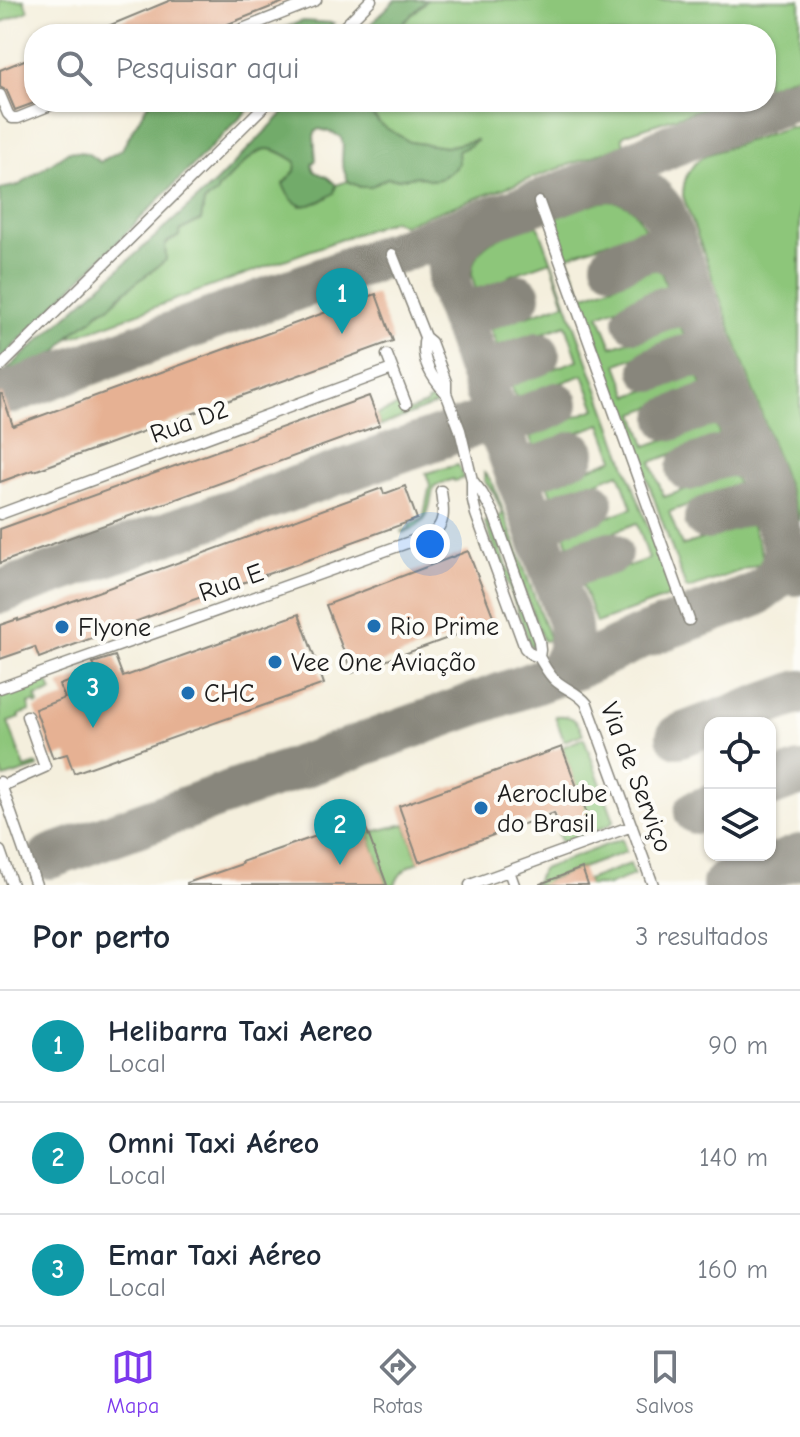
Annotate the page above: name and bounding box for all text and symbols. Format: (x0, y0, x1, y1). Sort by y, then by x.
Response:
search box (24, 24, 776, 112)
icon: search (52, 46, 96, 90)
text: Pesquisar aqui (116, 51, 299, 86)
pin: 1 (316, 268, 368, 334)
street label: Rua D2 (146, 394, 232, 450)
your location (410, 524, 450, 564)
street label: Rua E (195, 557, 268, 608)
place label: Rio Prime (390, 612, 499, 642)
place label: Flyone (78, 613, 151, 643)
marker: Rio Prime (365, 617, 383, 635)
marker: Flyone (53, 618, 71, 636)
place label: Vee One Aviação (291, 648, 476, 678)
marker: Vee One Aviação (266, 653, 284, 671)
pin: 3 (67, 662, 119, 728)
place label: CHC (204, 679, 255, 709)
marker: CHC (179, 684, 197, 702)
street label: Via de Serviço (594, 698, 678, 857)
map controls (704, 717, 776, 861)
button: locate (704, 717, 776, 789)
place label: Aeroclube do Brasil (497, 779, 607, 839)
button: layers (704, 789, 776, 861)
pin: 2 (314, 799, 366, 865)
marker: Aeroclube do Brasil (472, 799, 490, 817)
text: Por perto (32, 917, 170, 957)
text: 3 resultados (635, 922, 768, 952)
text: Helibarra Taxi Aereo (108, 1014, 373, 1049)
text: 1 (53, 1031, 63, 1061)
text: 90 m (708, 1031, 768, 1061)
text: Local (108, 1049, 166, 1079)
text: Omni Taxi Aéreo (108, 1126, 319, 1161)
text: 2 (52, 1143, 64, 1173)
text: 140 m (699, 1143, 768, 1173)
text: Local (108, 1161, 166, 1191)
text: Emar Taxi Aéreo (108, 1238, 322, 1273)
text: 3 (52, 1255, 64, 1285)
text: 160 m (698, 1255, 768, 1285)
text: Local (108, 1273, 166, 1303)
tab: Mapa (107, 1345, 159, 1419)
tab: Rotas (372, 1345, 423, 1419)
tab: Salvos (636, 1345, 694, 1419)

